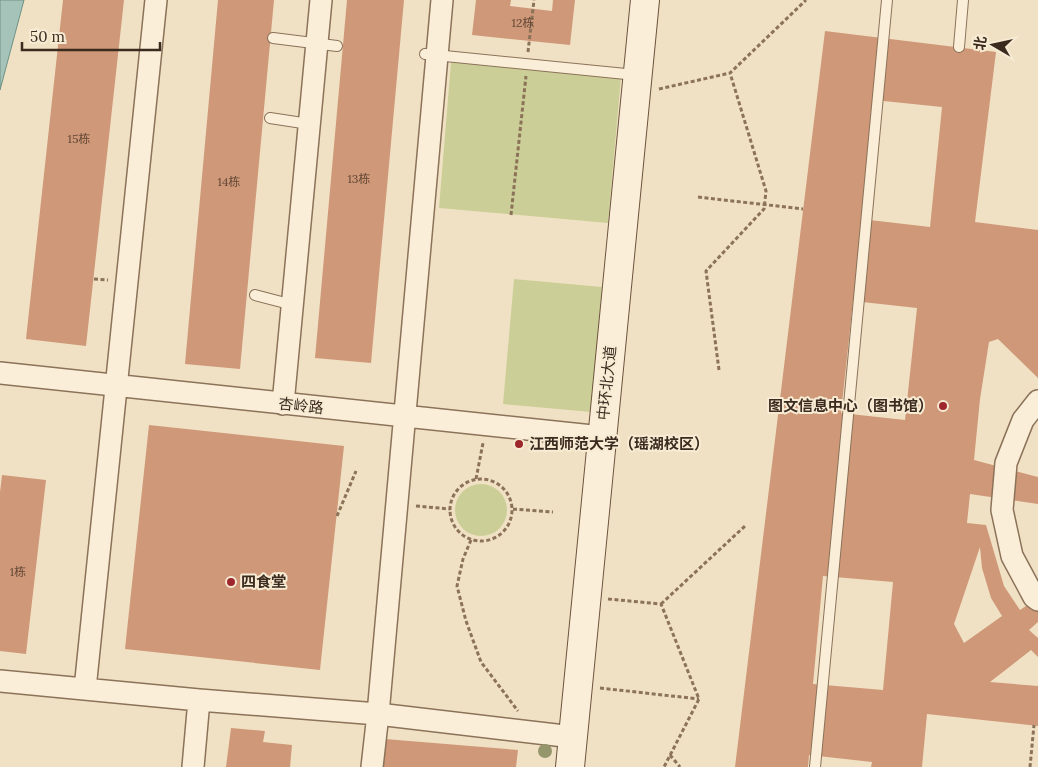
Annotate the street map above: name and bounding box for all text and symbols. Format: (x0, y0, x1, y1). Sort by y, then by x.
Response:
house number: 12栋 (512, 15, 534, 30)
scale bar (22, 20, 160, 52)
north arrow (968, 20, 1018, 70)
text: 50 m (30, 27, 65, 46)
text: 北 (970, 35, 990, 51)
house number: 15栋 (68, 131, 90, 146)
house number: 13栋 (347, 171, 371, 186)
house number: 14栋 (218, 174, 240, 189)
street label: 中环北大道 (593, 345, 620, 421)
street label: 杏岭路 (278, 394, 324, 417)
place label: 图文信息中心（图书馆） (768, 396, 933, 415)
marker: 图文信息中心（图书馆） (937, 400, 949, 412)
place label: 江西师范大学（瑶湖校区） (529, 434, 709, 453)
marker: 江西师范大学（瑶湖校区） (513, 438, 525, 450)
house number: 1栋 (10, 564, 26, 579)
place label: 四食堂 (241, 572, 286, 591)
marker: 四食堂 (225, 576, 237, 588)

